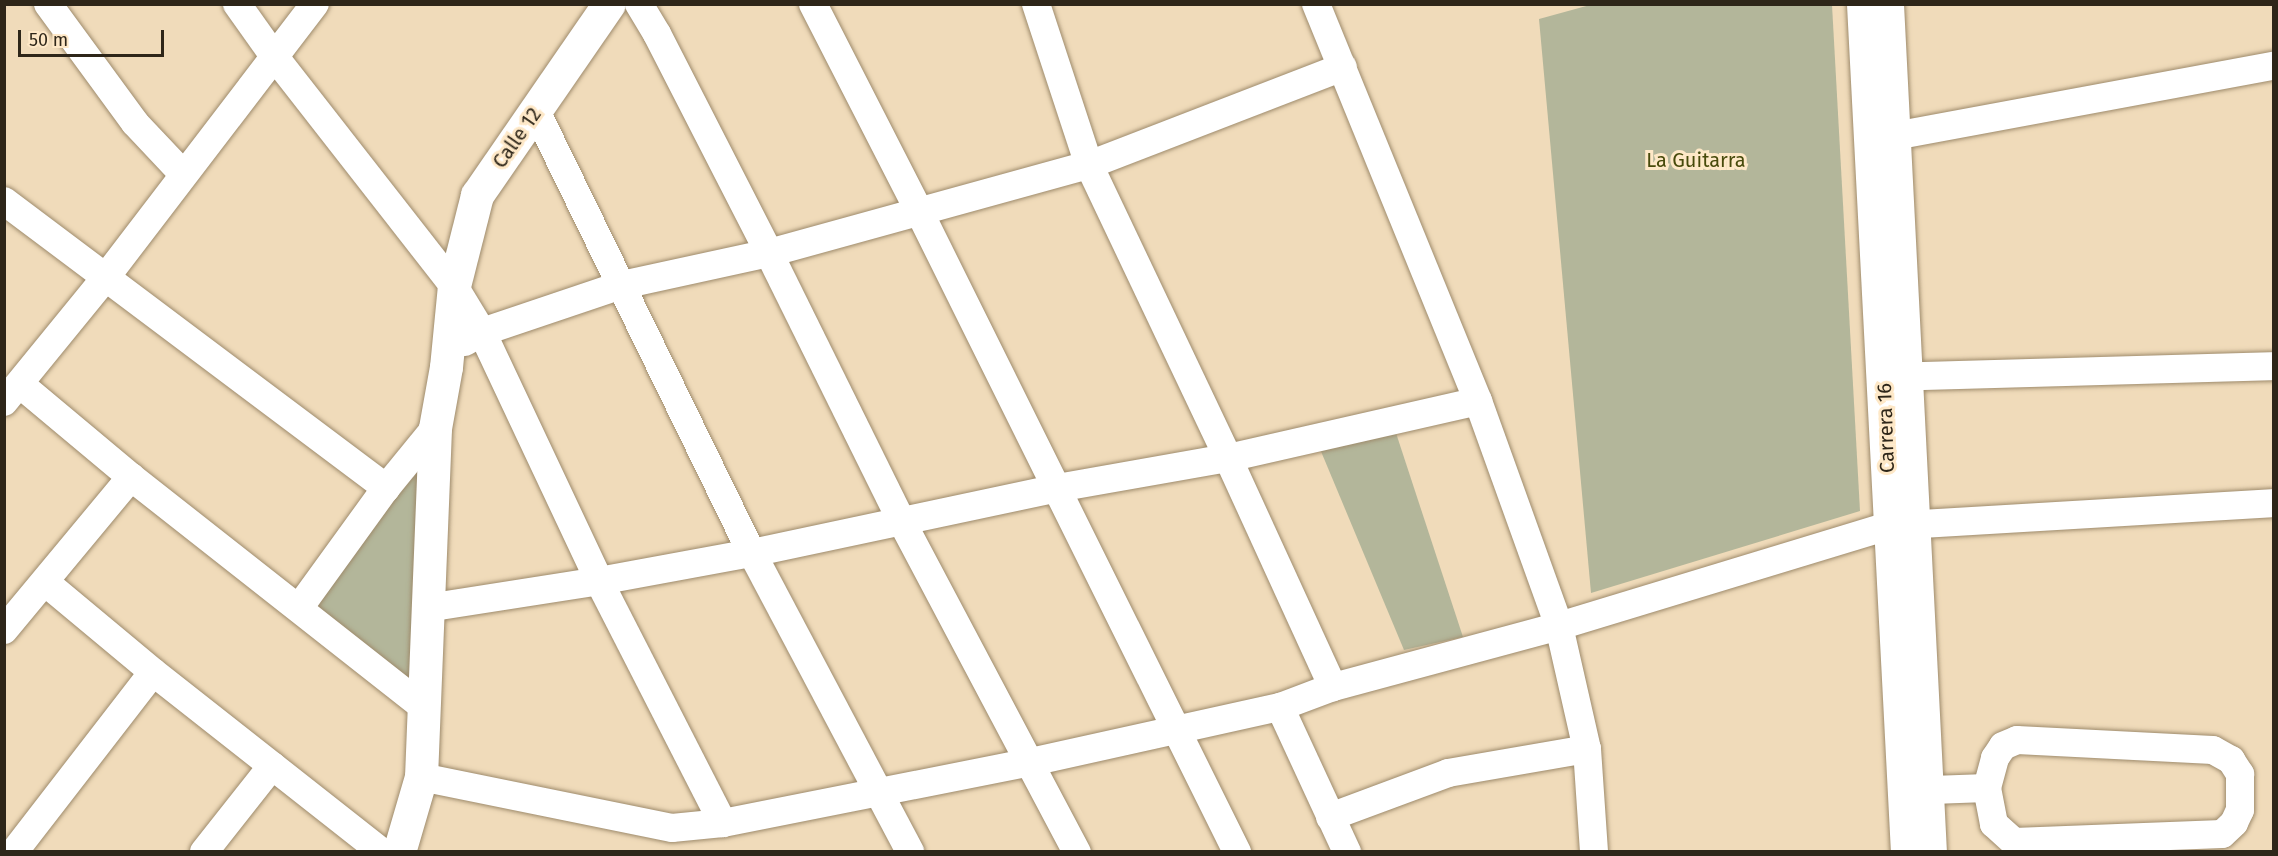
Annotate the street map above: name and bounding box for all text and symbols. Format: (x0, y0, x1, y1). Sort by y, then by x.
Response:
scale bar (21, 18, 166, 56)
text: 50 m (29, 29, 68, 51)
street label: Calle 12 (488, 103, 546, 173)
park label: La Guitarra (1646, 148, 1746, 172)
street label: Carrera 16 (1872, 383, 1900, 473)

